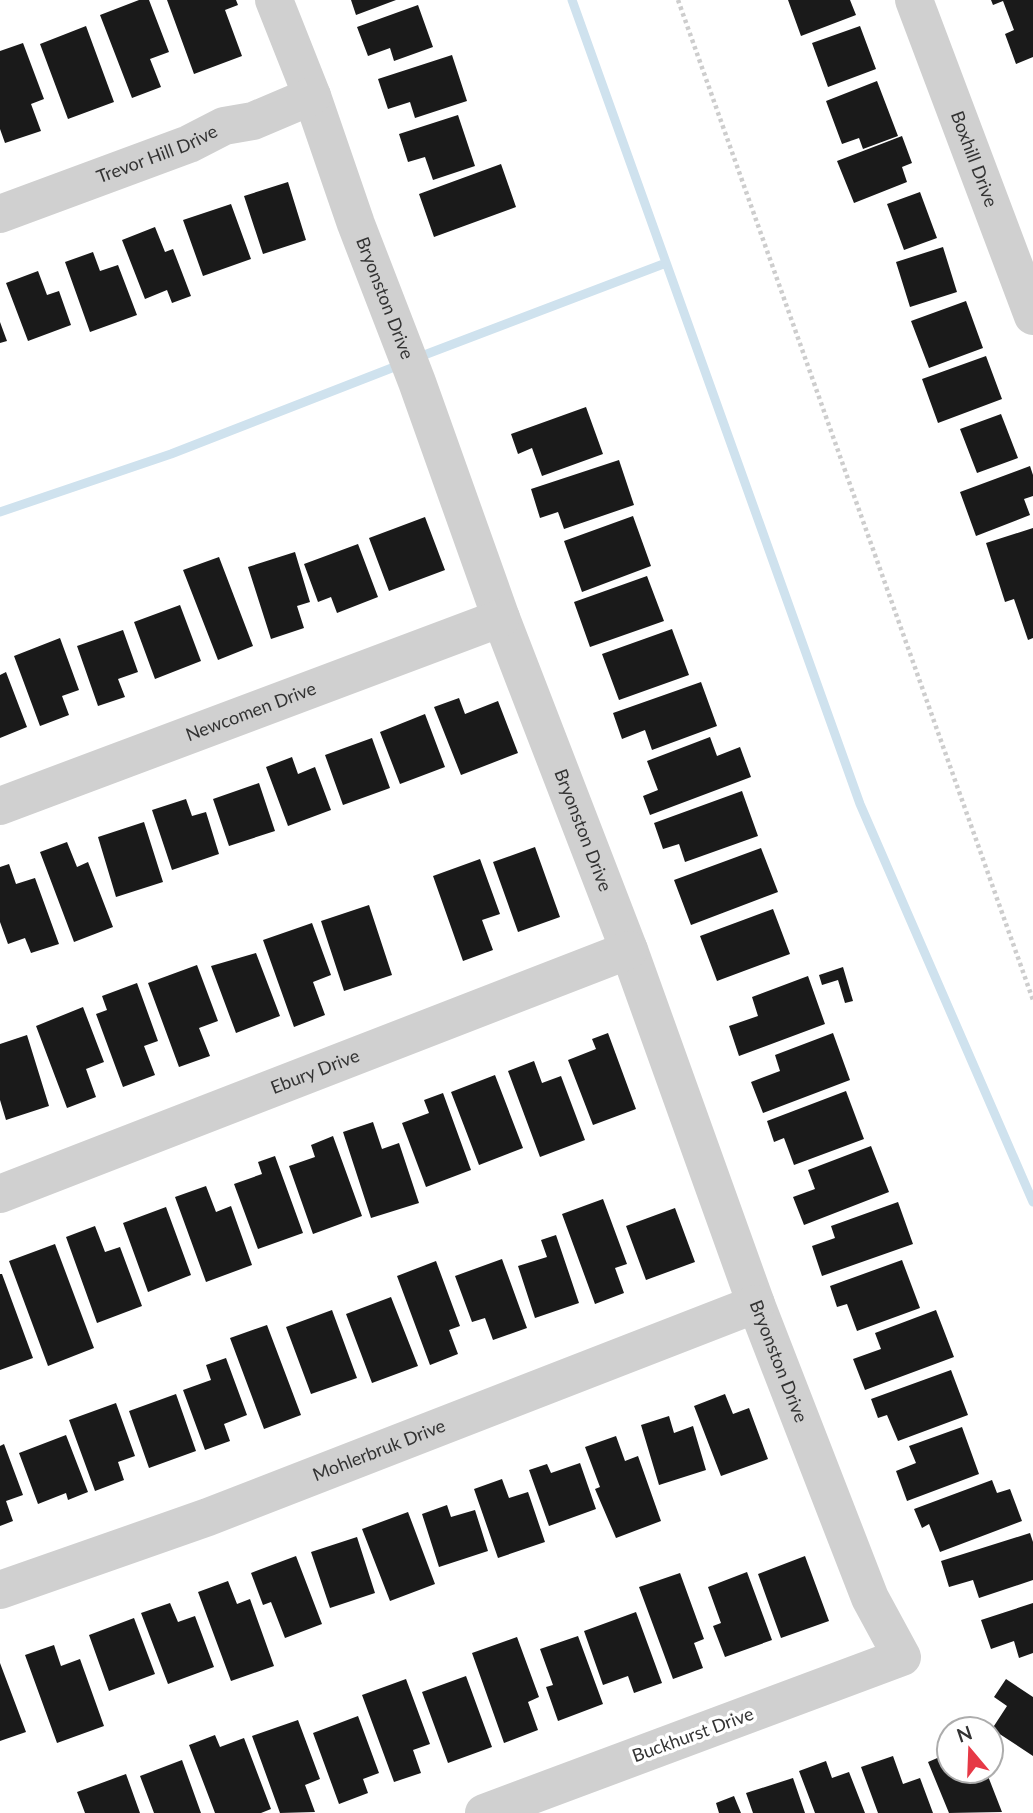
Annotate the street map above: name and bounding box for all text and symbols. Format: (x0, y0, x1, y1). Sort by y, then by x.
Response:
street label: Boxhill Drive (947, 108, 1003, 210)
street label: Trevor Hill Drive (93, 119, 221, 187)
street label: Bryonston Drive (352, 233, 419, 362)
street label: Newcomen Drive (182, 676, 319, 745)
street label: Bryonston Drive (550, 766, 617, 894)
street label: Ebury Drive (267, 1044, 362, 1098)
street label: Bryonston Drive (746, 1297, 813, 1425)
street label: Mohlerbruk Drive (309, 1414, 448, 1485)
street label: Buckhurst Drive (629, 1702, 756, 1766)
north arrow (935, 1715, 1005, 1785)
text: N (954, 1720, 975, 1747)

